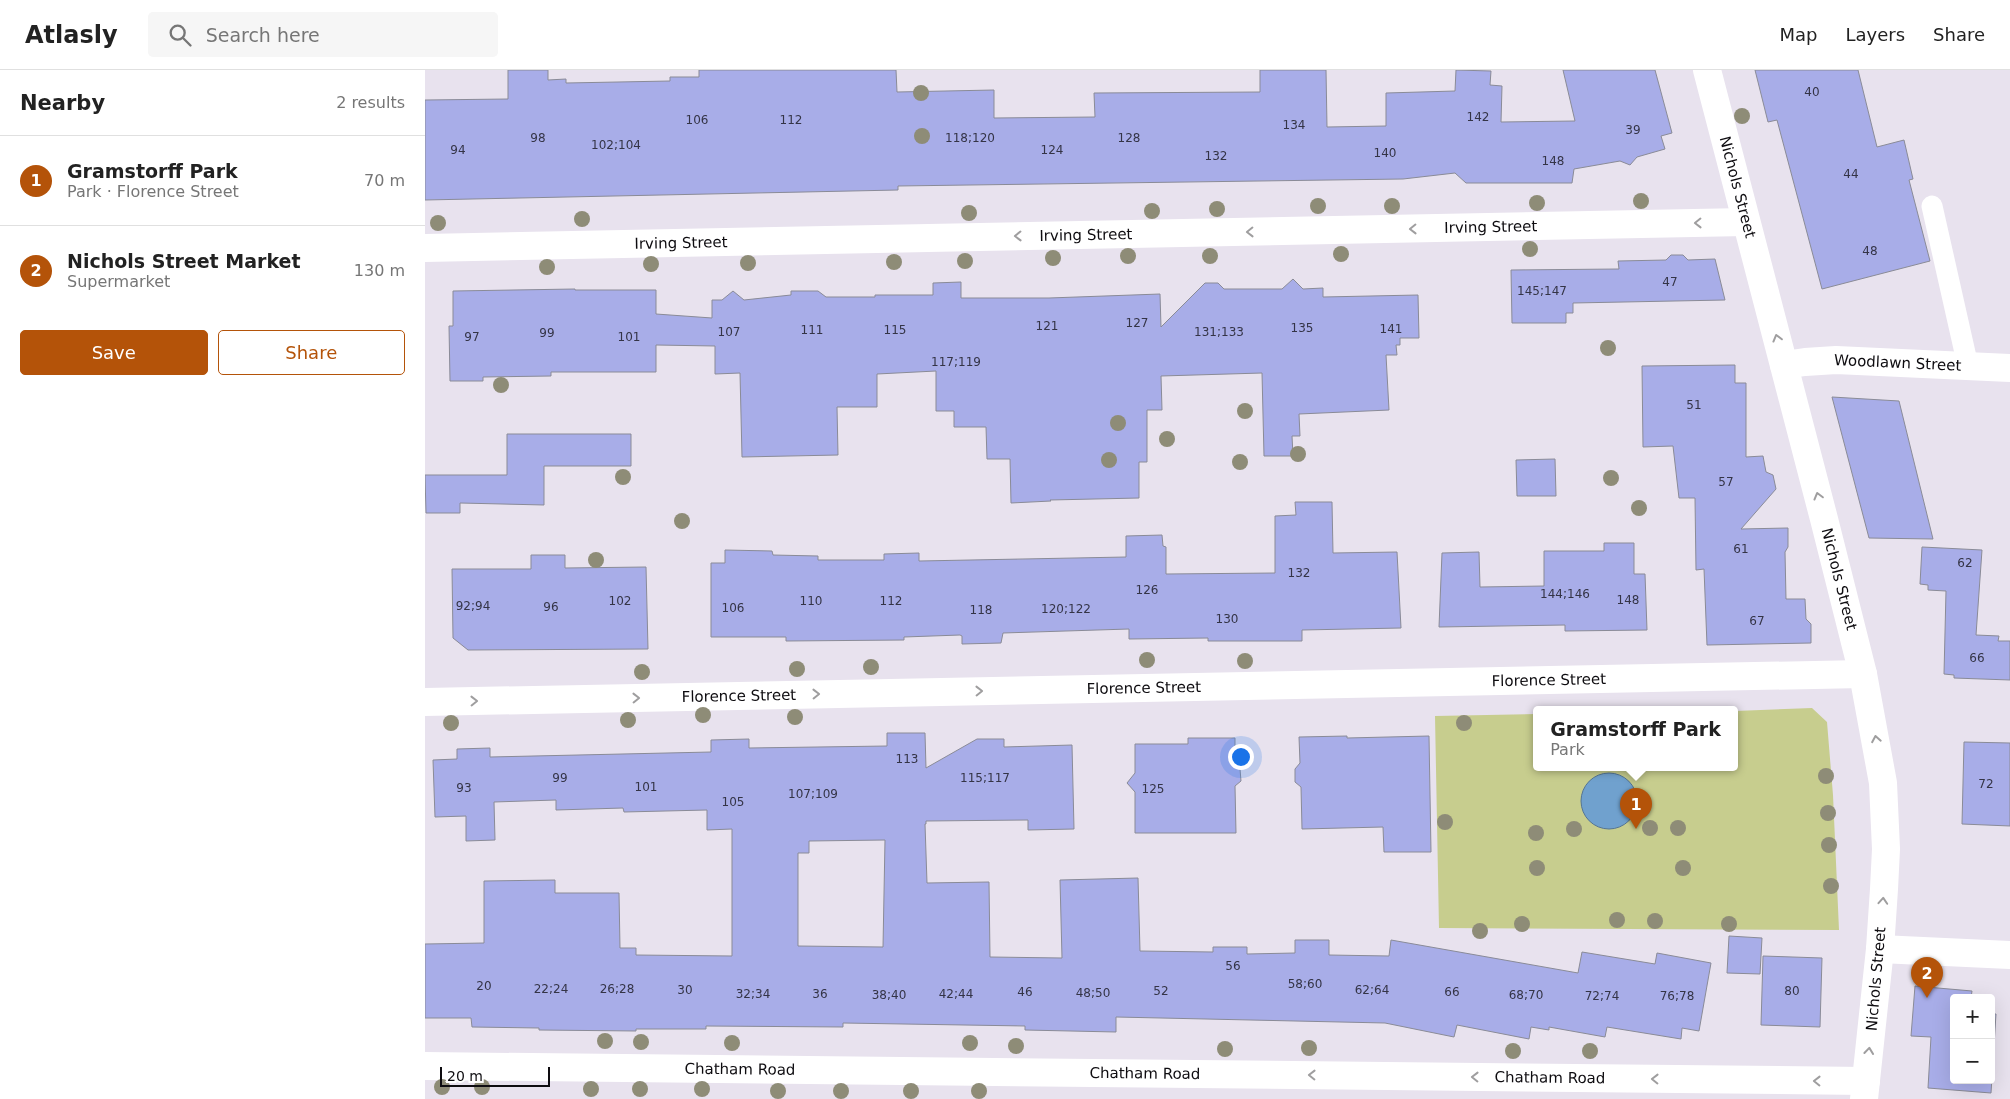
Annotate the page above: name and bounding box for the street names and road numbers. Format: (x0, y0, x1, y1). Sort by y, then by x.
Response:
street label: Nichols Street (1716, 134, 1759, 240)
street label: Irving Street (1444, 217, 1538, 237)
street label: Irving Street (1039, 225, 1133, 245)
street label: Irving Street (634, 233, 728, 253)
street label: Woodlawn Street (1834, 351, 1962, 375)
street label: Nichols Street (1818, 526, 1861, 632)
street label: Florence Street (1491, 670, 1606, 690)
street label: Florence Street (1086, 678, 1201, 698)
street label: Florence Street (682, 686, 796, 706)
street label: Nichols Street (1862, 926, 1890, 1032)
street label: Chatham Road (684, 1060, 796, 1079)
street label: Chatham Road (1089, 1064, 1200, 1083)
street label: Chatham Road (1494, 1068, 1605, 1087)

